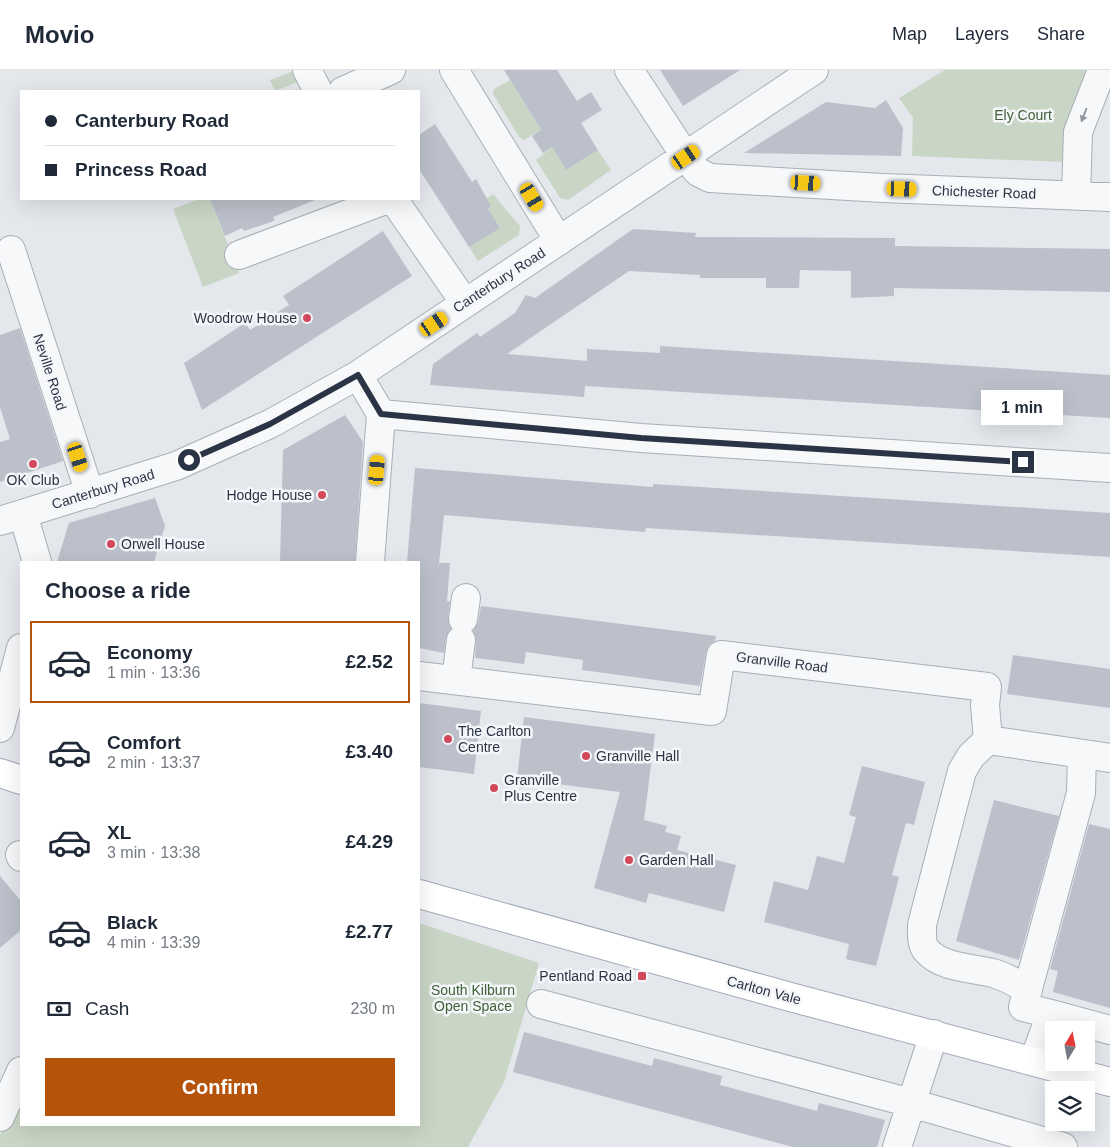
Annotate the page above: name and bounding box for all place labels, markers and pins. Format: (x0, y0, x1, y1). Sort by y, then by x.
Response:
place label: Woodrow House (194, 310, 297, 326)
marker: Woodrow House (301, 312, 313, 324)
marker: OK Club (27, 458, 39, 470)
place label: OK Club (7, 472, 60, 488)
place label: Hodge House (226, 487, 312, 503)
marker: Hodge House (316, 489, 328, 501)
place label: Orwell House (121, 536, 205, 552)
marker: Orwell House (105, 538, 117, 550)
place label: The Carlton Centre (458, 723, 531, 755)
marker: The Carlton Centre (442, 733, 454, 745)
place label: Granville Hall (596, 748, 679, 764)
marker: Granville Hall (580, 750, 592, 762)
place label: Granville Plus Centre (504, 772, 577, 804)
marker: Granville Plus Centre (488, 782, 500, 794)
place label: Garden Hall (639, 852, 714, 868)
marker: Garden Hall (623, 854, 635, 866)
place label: Pentland Road (539, 968, 632, 984)
marker: Pentland Road (636, 970, 648, 982)

